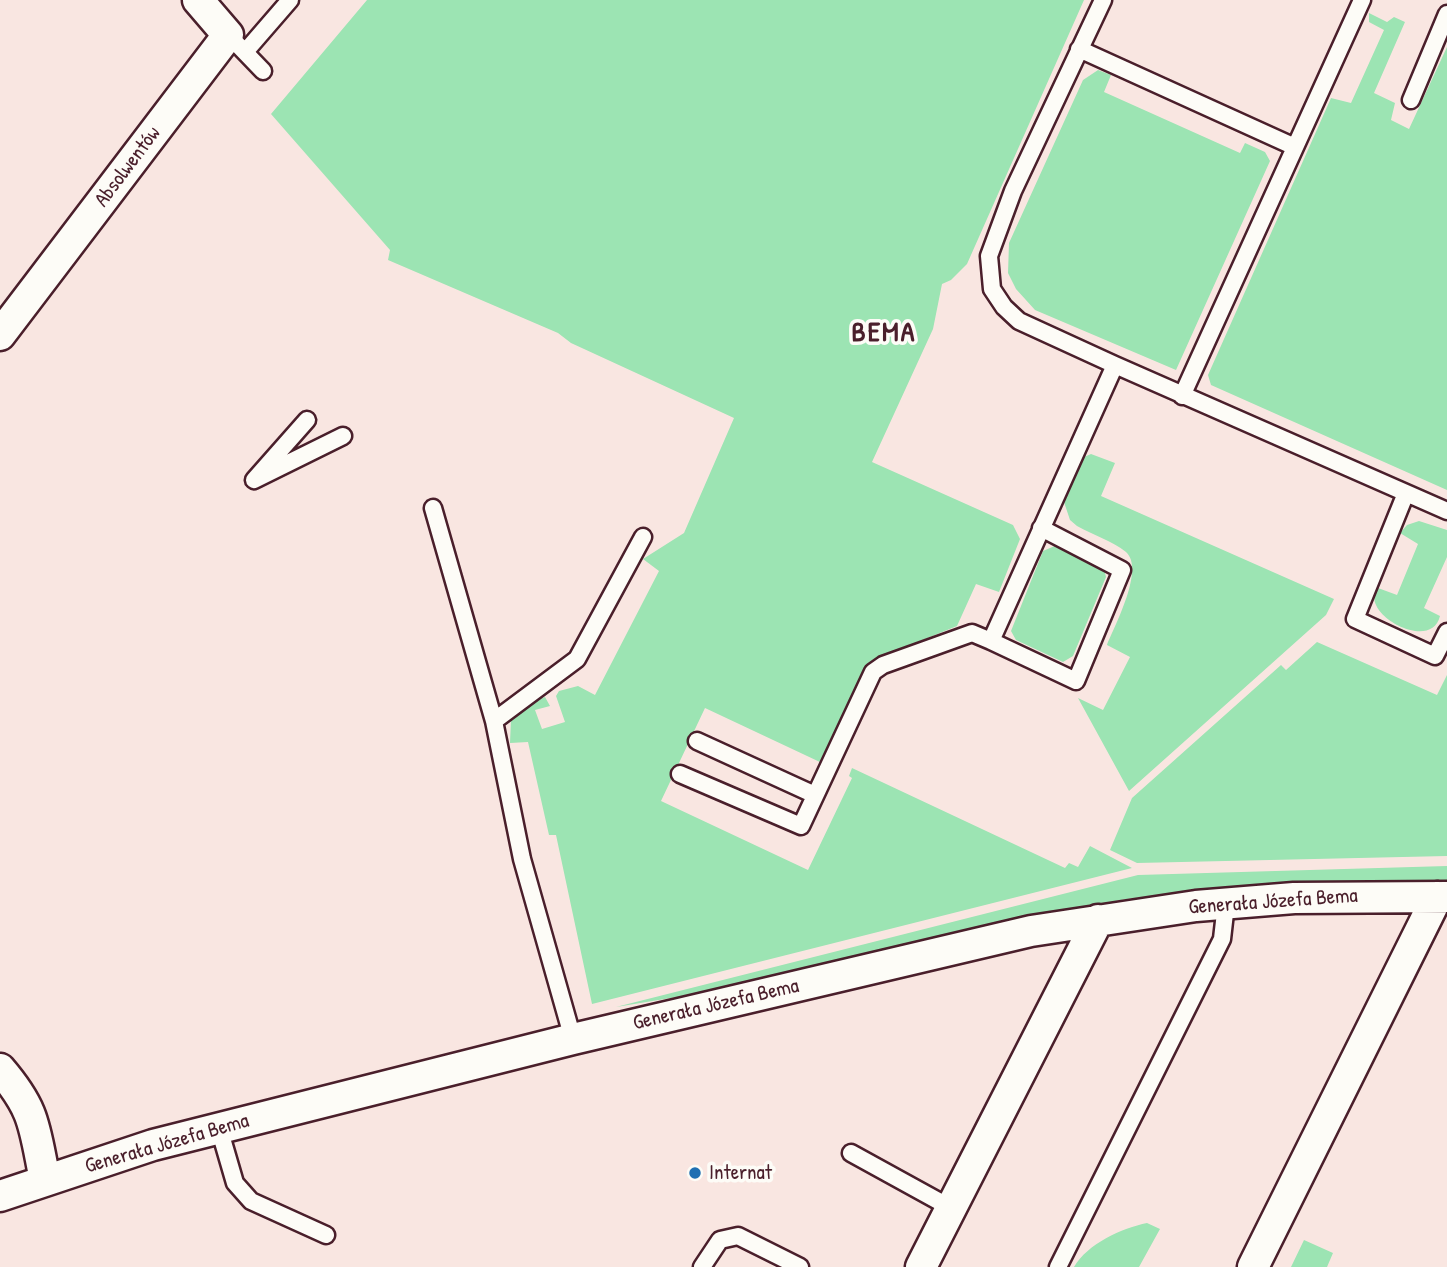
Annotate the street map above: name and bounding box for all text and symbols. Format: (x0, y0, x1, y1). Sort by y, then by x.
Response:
street label: Absolwentów (90, 122, 166, 212)
district label: BEMA (852, 317, 916, 351)
street label: Generała Józefa Bema (1188, 884, 1358, 920)
street label: Generała Józefa Bema (631, 974, 801, 1036)
street label: Generała Józefa Bema (82, 1109, 252, 1179)
place label: Internat (709, 1160, 772, 1186)
marker: Internat (687, 1165, 703, 1181)

